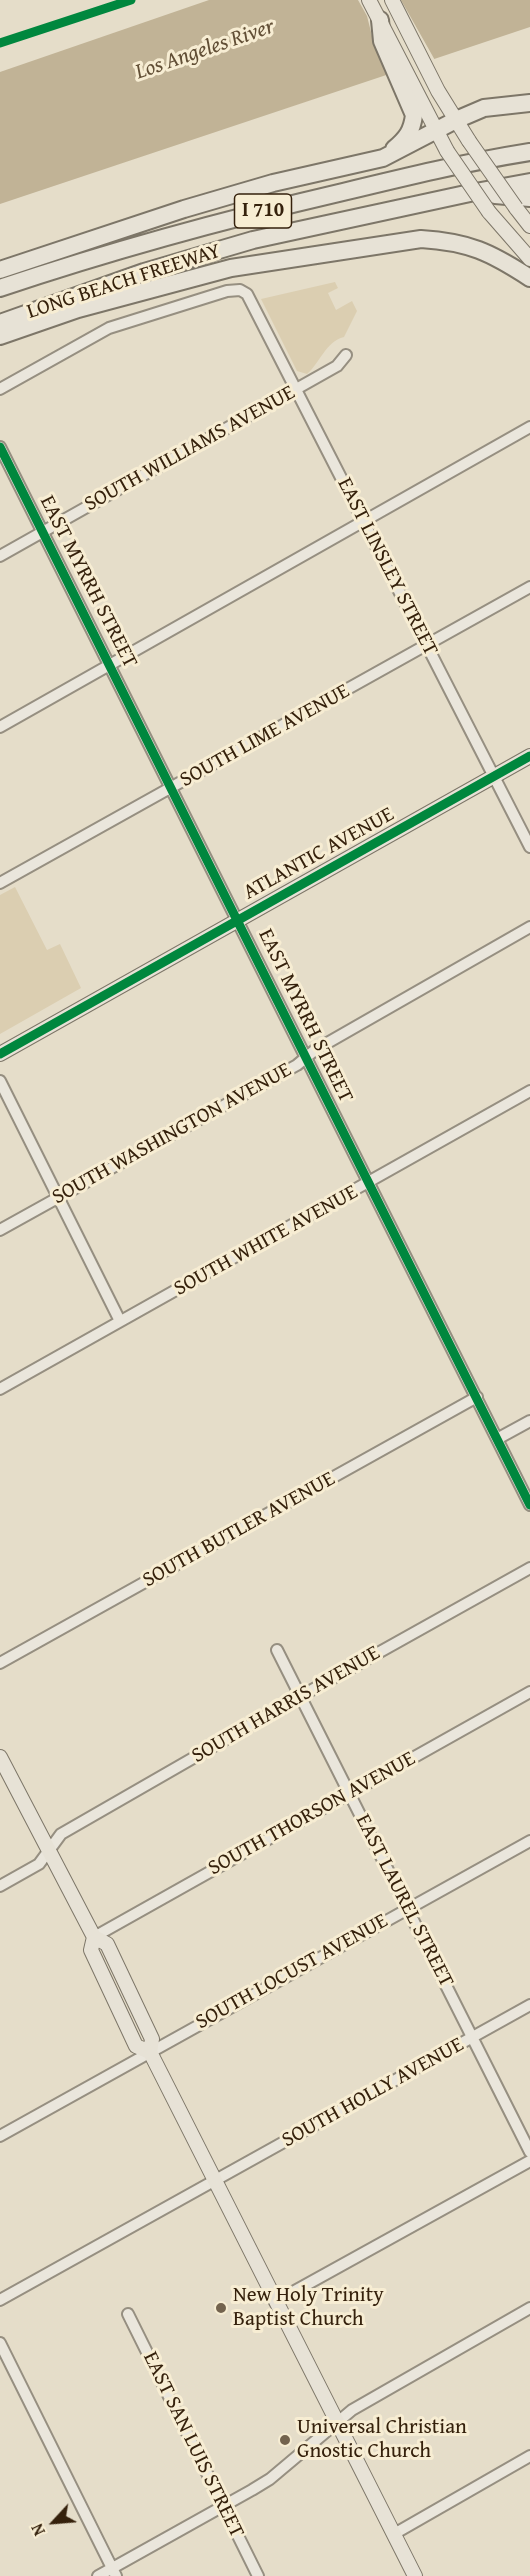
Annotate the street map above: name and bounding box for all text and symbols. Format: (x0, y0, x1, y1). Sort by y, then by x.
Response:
water label: Los Angeles River (132, 14, 278, 86)
road number: I 710 (234, 194, 292, 228)
street label: LONG BEACH FREEWAY (24, 239, 224, 325)
street label: SOUTH WILLIAMS AVENUE (80, 381, 300, 517)
street label: EAST LINSLEY STREET (331, 474, 443, 660)
street label: EAST MYRRH STREET (34, 492, 142, 672)
street label: SOUTH LIME AVENUE (176, 679, 354, 793)
street label: ATLANTIC AVENUE (239, 802, 399, 906)
street label: EAST MYRRH STREET (252, 925, 358, 1107)
street label: SOUTH WASHINGTON AVENUE (48, 1058, 296, 1210)
street label: SOUTH WHITE AVENUE (170, 1180, 362, 1302)
street label: SOUTH BUTLER AVENUE (138, 1467, 340, 1593)
street label: SOUTH HARRIS AVENUE (187, 1641, 385, 1769)
street label: SOUTH THORSON AVENUE (204, 1747, 420, 1881)
street label: EAST LAUREL STREET (349, 1810, 459, 1992)
street label: SOUTH LOCUST AVENUE (192, 1909, 392, 2035)
street label: SOUTH HOLLY AVENUE (278, 2033, 468, 2153)
place label: New Holy Trinity Baptist Church (233, 2283, 384, 2333)
marker: New Holy Trinity Baptist Church (214, 2301, 228, 2315)
street label: EAST SAN LUIS STREET (137, 2348, 249, 2542)
place label: Universal Christian Gnostic Church (297, 2415, 467, 2465)
marker: Universal Christian Gnostic Church (278, 2433, 292, 2447)
north arrow (24, 2492, 84, 2552)
text: N (25, 2520, 51, 2540)

